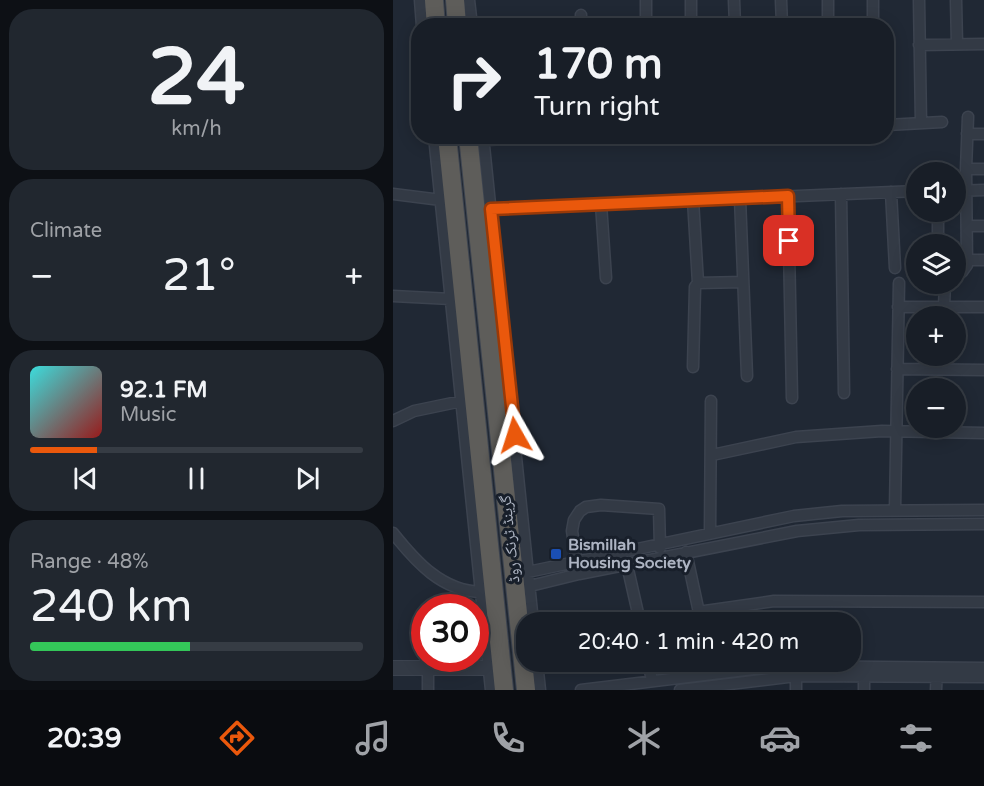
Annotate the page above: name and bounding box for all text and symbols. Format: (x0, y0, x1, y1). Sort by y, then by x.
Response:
text: 24 (148, 31, 245, 125)
text: 170 m (534, 39, 663, 90)
icon: right (435, 42, 513, 120)
text: Turn right (534, 90, 660, 123)
text: km/h (171, 117, 222, 141)
map controls (906, 162, 966, 438)
button: sound (906, 162, 966, 222)
pin (763, 215, 814, 266)
text: Climate (30, 219, 102, 243)
icon: arrive (772, 224, 805, 257)
button: layers (906, 234, 966, 294)
text: 21° (162, 249, 236, 303)
text: − (30, 257, 54, 296)
text: + (344, 257, 363, 296)
button: + (906, 306, 966, 366)
text: 92.1 FM (120, 377, 208, 403)
button: − (906, 378, 966, 438)
text: Music (120, 403, 176, 427)
position arrow (483, 403, 547, 467)
icon: previous (69, 462, 102, 495)
icon: pause (180, 462, 213, 495)
icon: next (291, 462, 324, 495)
street label: گرینڈ ٹرنک روڈ (495, 494, 525, 584)
place label: Bismillah Housing Society (568, 535, 691, 573)
marker: Bismillah Housing Society (549, 547, 563, 561)
text: Range · 48% (30, 550, 149, 574)
text: 240 km (30, 580, 192, 634)
speed limit sign: 30 (411, 594, 489, 672)
text: 20:40 · 1 min · 420 m (578, 629, 799, 655)
icon: directions (216, 717, 258, 759)
icon: music (352, 717, 394, 759)
icon: phone (487, 717, 529, 759)
icon: climate (623, 717, 665, 759)
icon: car (759, 717, 801, 759)
icon: filters (895, 717, 937, 759)
text: 20:39 (47, 722, 122, 755)

